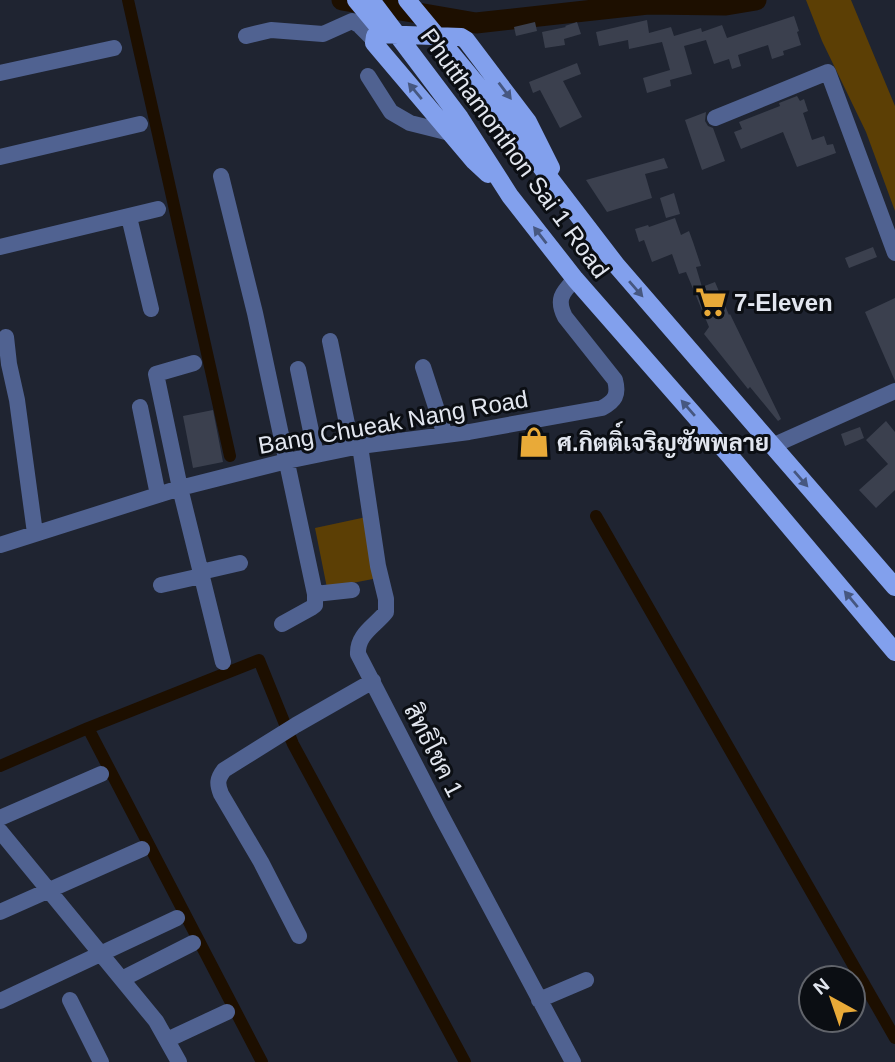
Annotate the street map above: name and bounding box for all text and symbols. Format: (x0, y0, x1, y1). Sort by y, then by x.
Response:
street label: Phutthamonthon Sai 1 Road (415, 23, 615, 283)
one-way arrow (498, 82, 512, 100)
one-way arrow (408, 83, 423, 100)
one-way arrow (533, 226, 548, 244)
one-way arrow (628, 280, 644, 298)
supermarket icon: 7-Eleven (694, 285, 728, 319)
place label: 7-Eleven (734, 289, 833, 316)
street label: Bang Chueak Nang Road (256, 385, 530, 459)
one-way arrow (680, 400, 696, 417)
place label: ศ.กิตติ์เจริญซัพพลาย (557, 421, 769, 458)
shop icon: ศ.กิตติ์เจริญซัพพลาย (517, 425, 551, 459)
one-way arrow (793, 471, 808, 488)
one-way arrow (844, 591, 859, 608)
street label: สิทธิโชค 1 (399, 698, 471, 801)
north arrow (797, 964, 867, 1034)
text: N (809, 974, 833, 999)

